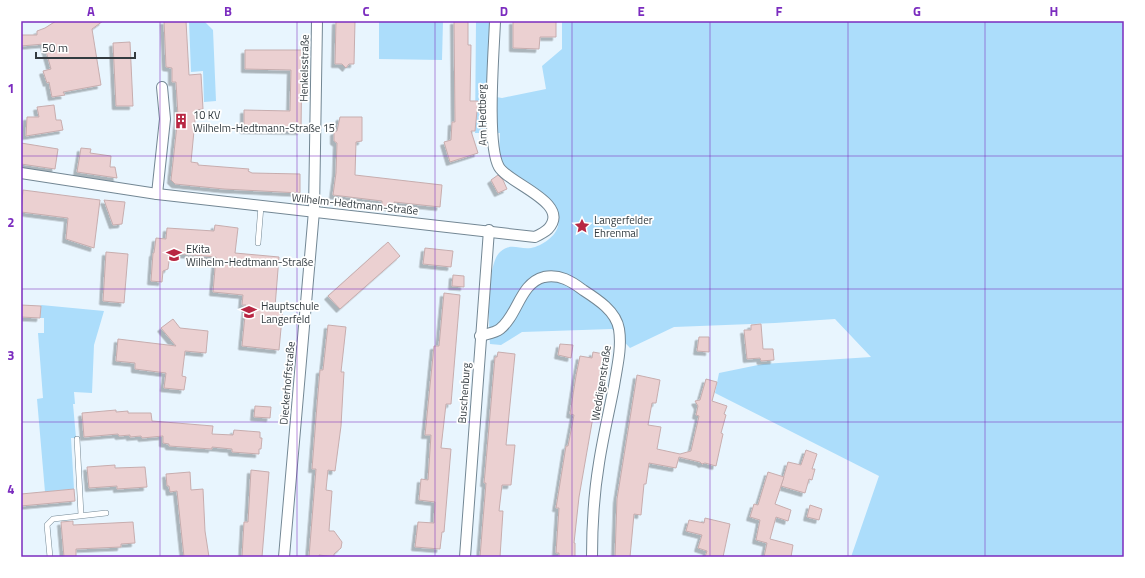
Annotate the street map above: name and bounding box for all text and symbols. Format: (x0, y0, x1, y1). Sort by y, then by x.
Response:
text: A (87, 1, 95, 21)
text: B (224, 1, 232, 21)
text: C (362, 1, 370, 21)
text: D (500, 1, 508, 21)
text: E (637, 1, 645, 21)
text: F (776, 1, 783, 21)
text: G (913, 1, 921, 21)
text: H (1050, 1, 1058, 21)
scale bar (36, 34, 135, 60)
street label: Henkelsstraße (295, 34, 313, 102)
text: 50 m (42, 38, 68, 57)
text: 1 (7, 78, 15, 98)
street label: Am Hedtberg (473, 84, 491, 146)
place label: 10 KV Wilhelm-Hedtmann-Straße 15 (193, 107, 335, 136)
building icon: 10 KV Wilhelm-Hedtmann-Straße 15 (172, 112, 190, 130)
street label: Wilhelm-Hedtmann-Straße (291, 189, 420, 219)
text: 2 (7, 212, 15, 232)
place label: Langerfelder Ehrenmal (594, 212, 653, 241)
place icon: Langerfelder Ehrenmal (573, 217, 591, 235)
place label: EKita Wilhelm-Hedtmann-Straße (186, 241, 314, 270)
school or university icon: EKita Wilhelm-Hedtmann-Straße (165, 246, 183, 264)
place label: Hauptschule Langerfeld (261, 298, 320, 327)
school or university icon: Hauptschule Langerfeld (240, 303, 258, 321)
street label: Dieckerhoffstraße (275, 340, 299, 425)
street label: Weddigenstraße (587, 344, 615, 422)
text: 3 (7, 345, 15, 365)
street label: Buschenburg (454, 362, 474, 424)
text: 4 (7, 479, 15, 499)

